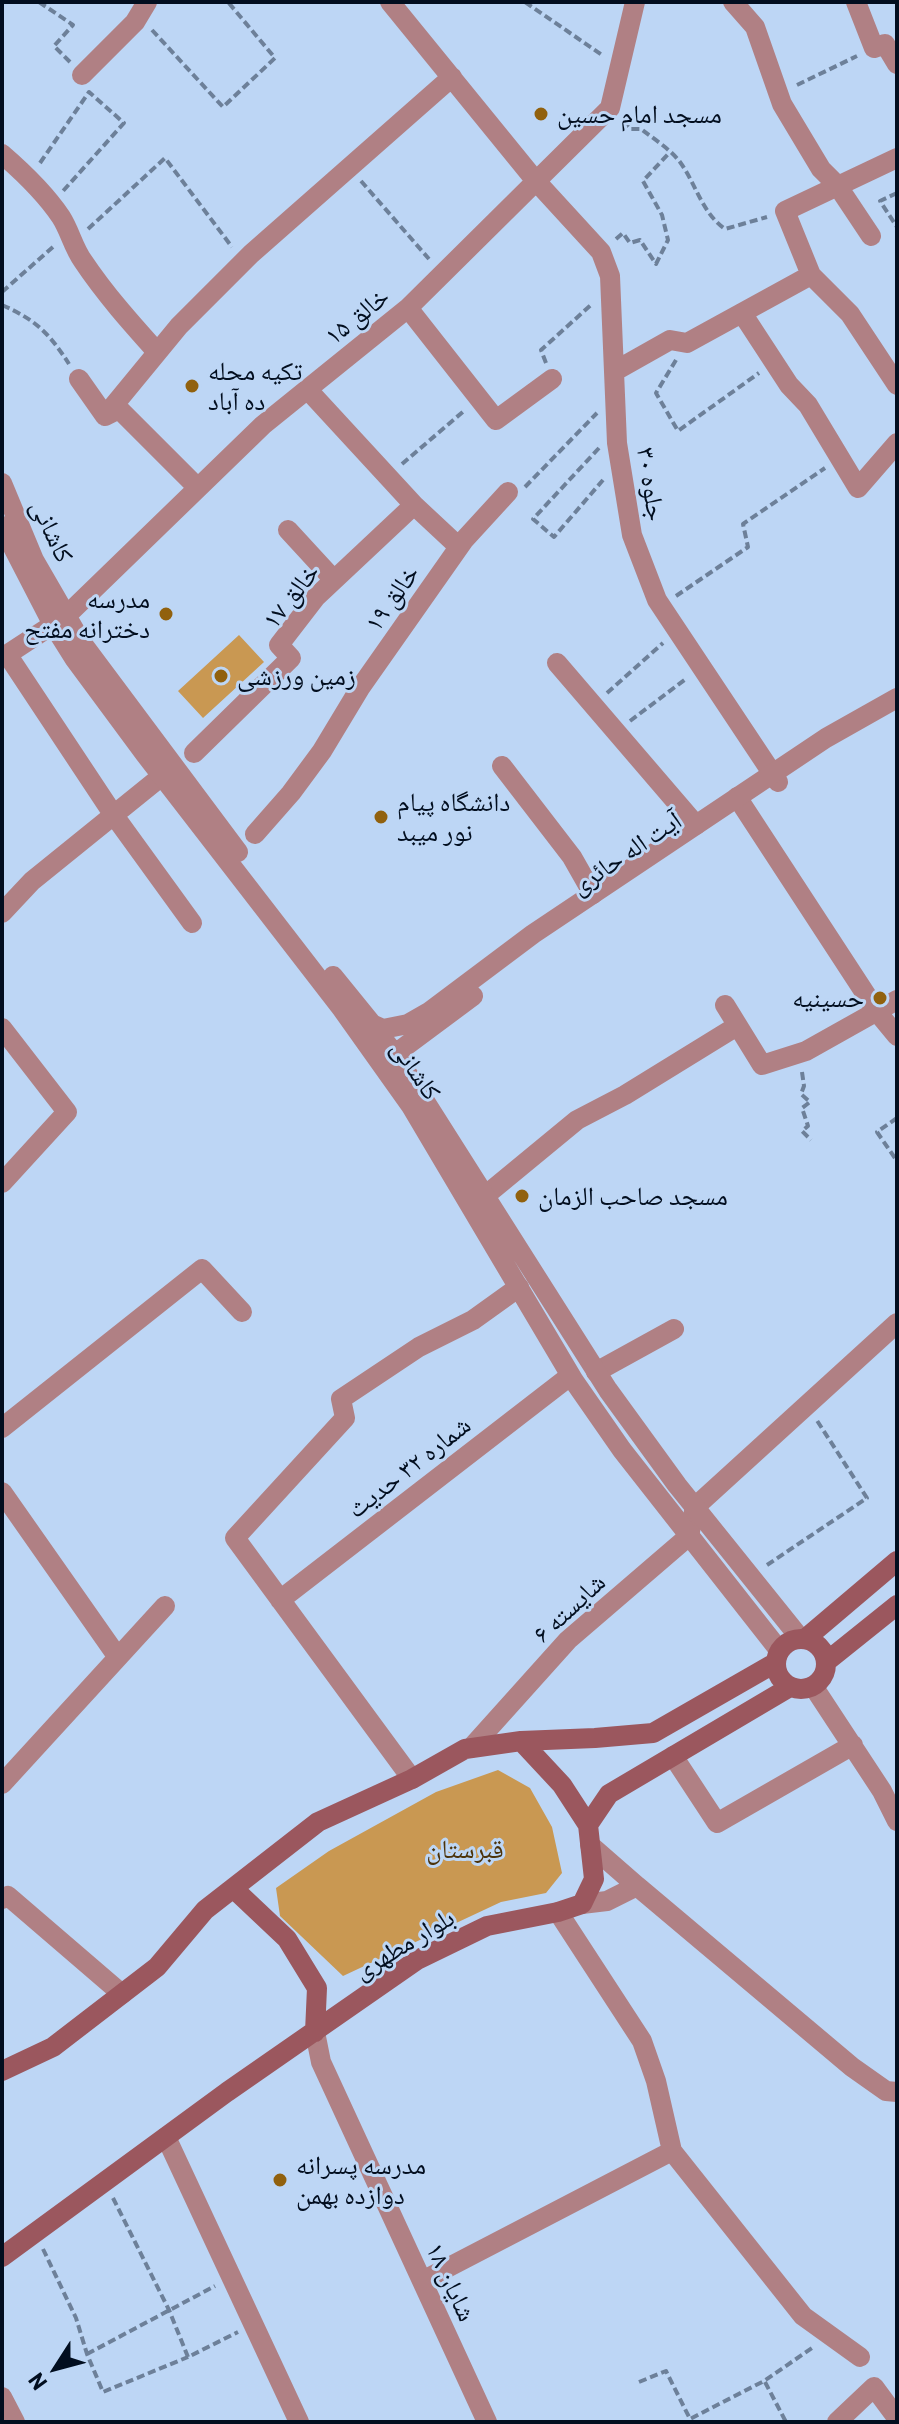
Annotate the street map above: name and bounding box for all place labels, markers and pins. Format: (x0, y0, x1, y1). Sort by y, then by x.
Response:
place label: مسجد امام حسین (557, 98, 722, 130)
marker: مسجد امام حسین (532, 105, 550, 123)
place label: تکیه محله ده آباد (208, 355, 302, 416)
marker: تکیه محله ده آباد (183, 377, 201, 395)
place label: مدرسه دخترانه مفتح (24, 583, 150, 644)
marker: مدرسه دخترانه مفتح (157, 605, 175, 623)
place label: زمین ورزشی (237, 660, 356, 692)
marker: زمین ورزشی (212, 667, 230, 685)
place label: دانشگاه پیام نور میبد (397, 786, 510, 848)
marker: دانشگاه پیام نور میبد (372, 808, 390, 826)
place label: حسینیه (792, 982, 864, 1014)
marker: حسینیه (871, 989, 889, 1007)
place label: مسجد صاحب الزمان (538, 1180, 728, 1212)
marker: مسجد صاحب الزمان (513, 1187, 531, 1205)
place label: مدرسه پسرانه دوازده بهمن (296, 2149, 426, 2210)
marker: مدرسه پسرانه دوازده بهمن (271, 2171, 289, 2189)

